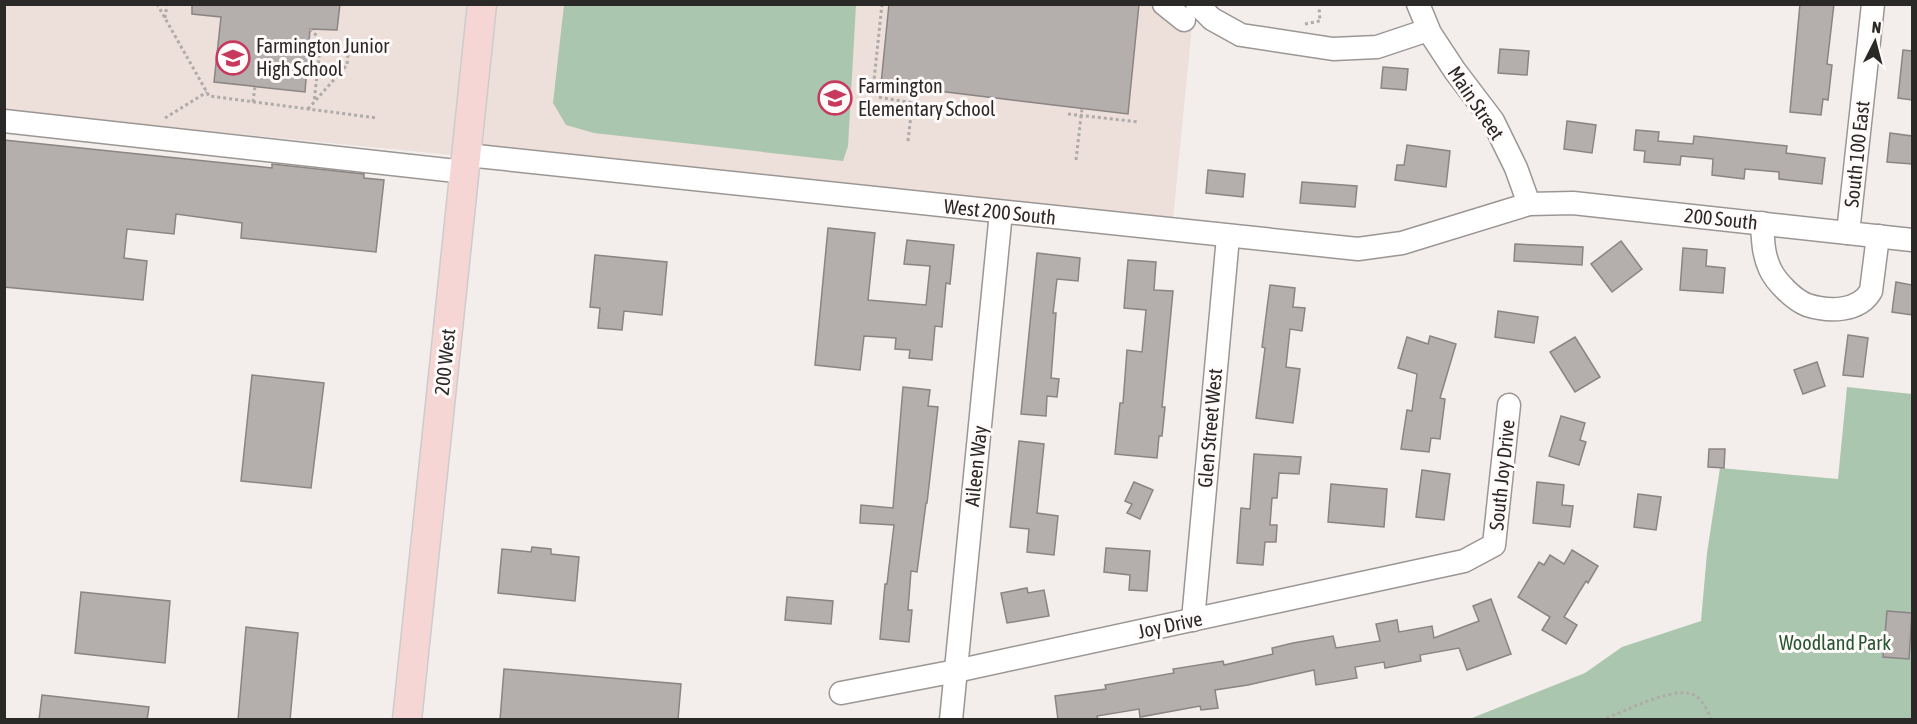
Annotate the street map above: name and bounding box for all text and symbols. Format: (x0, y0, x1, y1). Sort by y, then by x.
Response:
north arrow (1845, 12, 1905, 72)
text: N (1871, 18, 1882, 37)
place label: Farmington Junior High School (256, 34, 390, 80)
school or university icon: Farmington Junior High School (215, 40, 251, 76)
street label: Main Street (1443, 62, 1509, 144)
place label: Farmington Elementary School (858, 74, 996, 120)
school or university icon: Farmington Elementary School (817, 80, 853, 116)
street label: South 100 East (1839, 99, 1874, 208)
street label: West 200 South (943, 194, 1057, 229)
street label: 200 South (1683, 203, 1759, 234)
street label: 200 West (430, 327, 459, 396)
street label: Glen Street West (1193, 367, 1226, 489)
street label: South Joy Drive (1484, 419, 1519, 531)
street label: Aileen Way (960, 424, 991, 508)
street label: Joy Drive (1136, 606, 1204, 643)
park label: Woodland Park (1779, 631, 1891, 654)

